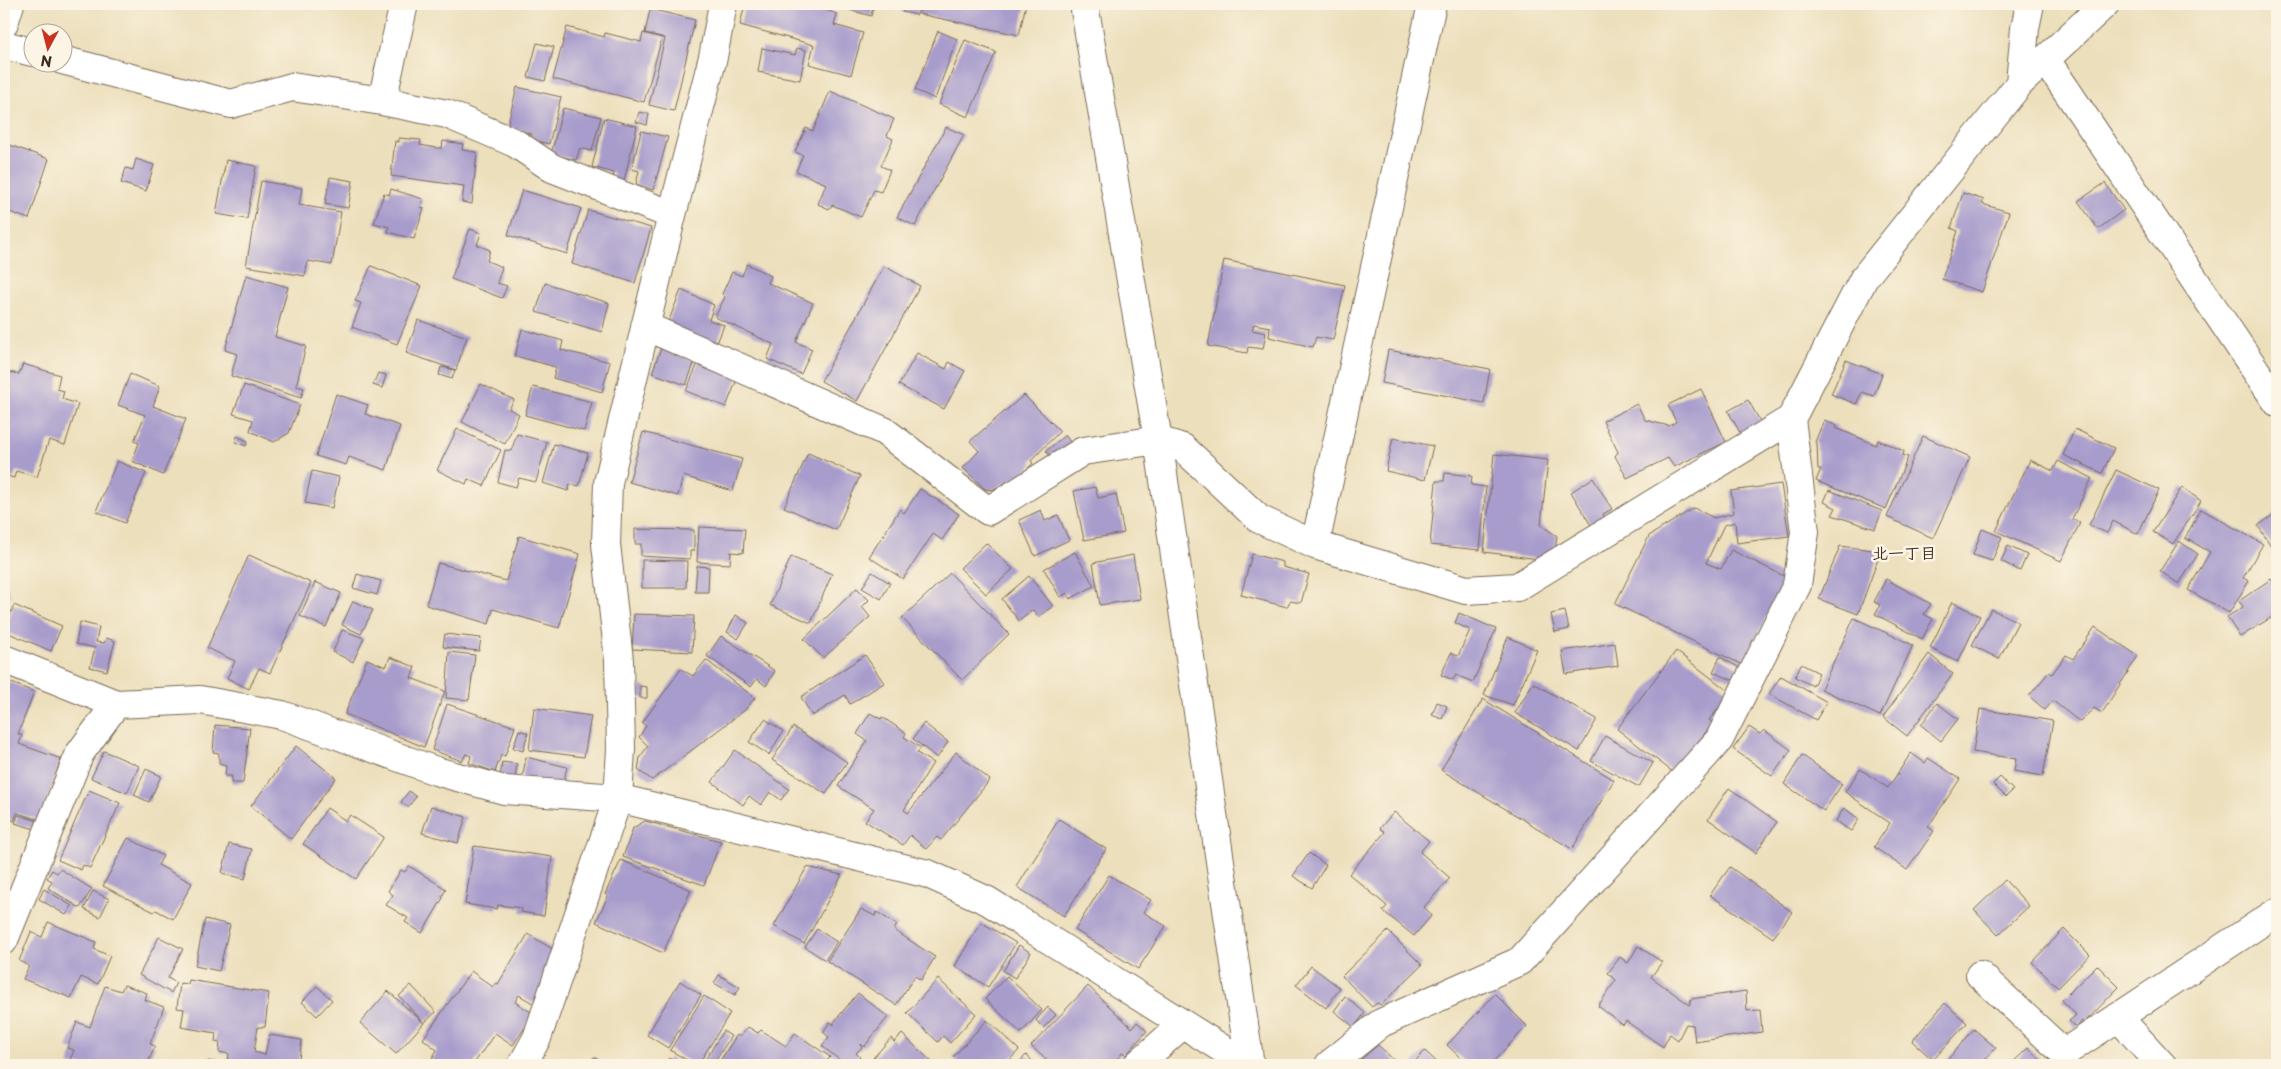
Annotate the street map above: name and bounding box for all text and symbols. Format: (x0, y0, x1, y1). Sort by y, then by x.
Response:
north arrow (22, 22, 72, 72)
text: N (40, 50, 53, 72)
district label: 北一丁目 (1872, 540, 1936, 564)

